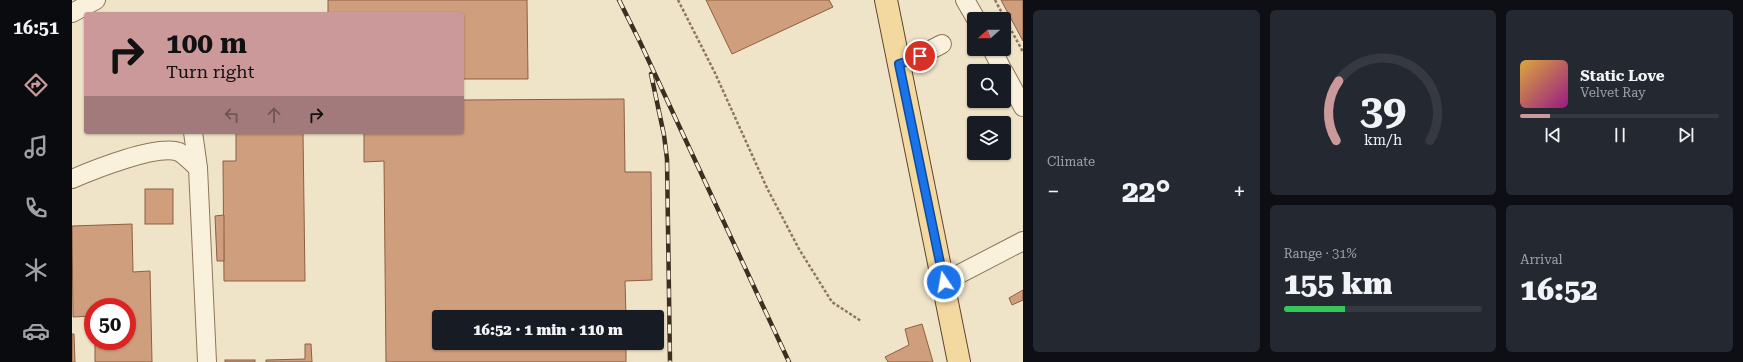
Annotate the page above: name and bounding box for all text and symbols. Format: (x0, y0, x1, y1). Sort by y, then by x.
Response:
north arrow (967, 12, 1011, 56)
map controls (967, 12, 1011, 160)
text: 16:51 (13, 17, 59, 38)
text: 100 m (166, 27, 247, 60)
icon: right (100, 28, 152, 80)
pin (903, 39, 937, 73)
icon: arrive (909, 45, 931, 67)
text: Turn right (166, 61, 254, 82)
button: search (967, 64, 1011, 108)
text: Static Love (1580, 67, 1665, 85)
icon: directions (22, 71, 50, 99)
text: 39 (1360, 84, 1406, 133)
text: Velvet Ray (1580, 85, 1646, 100)
icon: left (221, 104, 243, 126)
icon: ahead (263, 104, 285, 126)
icon: right (305, 104, 327, 126)
button: layers (967, 116, 1011, 160)
icon: previous (1542, 124, 1564, 146)
icon: pause (1609, 124, 1631, 146)
icon: next (1675, 124, 1697, 146)
text: km/h (1364, 131, 1402, 147)
icon: music (22, 133, 50, 161)
text: Climate (1047, 154, 1095, 169)
text: 22° (1122, 174, 1171, 209)
text: − (1047, 179, 1059, 204)
text: + (1233, 179, 1246, 204)
icon: phone (22, 194, 50, 222)
text: Range · 31% (1284, 246, 1357, 261)
text: Arrival (1520, 252, 1563, 267)
icon: climate (22, 256, 50, 284)
position arrow (923, 261, 965, 303)
text: 155 km (1284, 266, 1392, 301)
text: 16:52 (1520, 272, 1598, 307)
speed limit sign: 50 (84, 298, 136, 350)
icon: car (22, 317, 50, 345)
text: 16:52 · 1 min · 110 m (473, 321, 623, 339)

